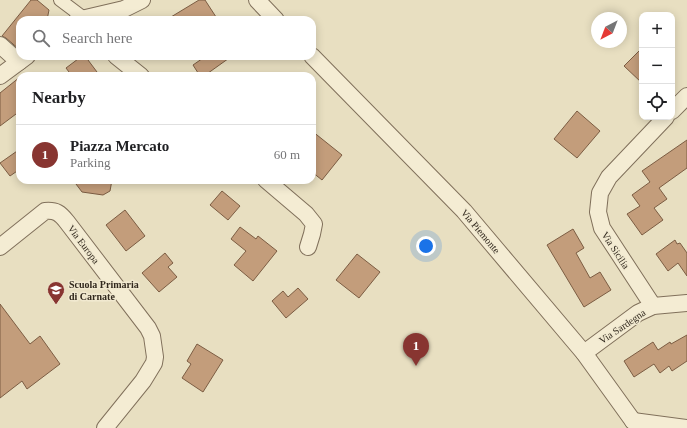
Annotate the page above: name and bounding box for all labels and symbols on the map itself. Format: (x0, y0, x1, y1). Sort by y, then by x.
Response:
north arrow (591, 12, 627, 48)
street label: Via Piemonte (459, 207, 503, 256)
street label: Via Europa (66, 223, 102, 266)
street label: Via Sicilia (600, 230, 632, 271)
your location (416, 236, 436, 256)
place label: Scuola Primaria di Carnate (69, 279, 139, 302)
school or university icon: Scuola Primaria di Carnate (46, 280, 66, 305)
street label: Via Sardegna (597, 307, 648, 346)
pin: 1 (403, 333, 429, 366)

